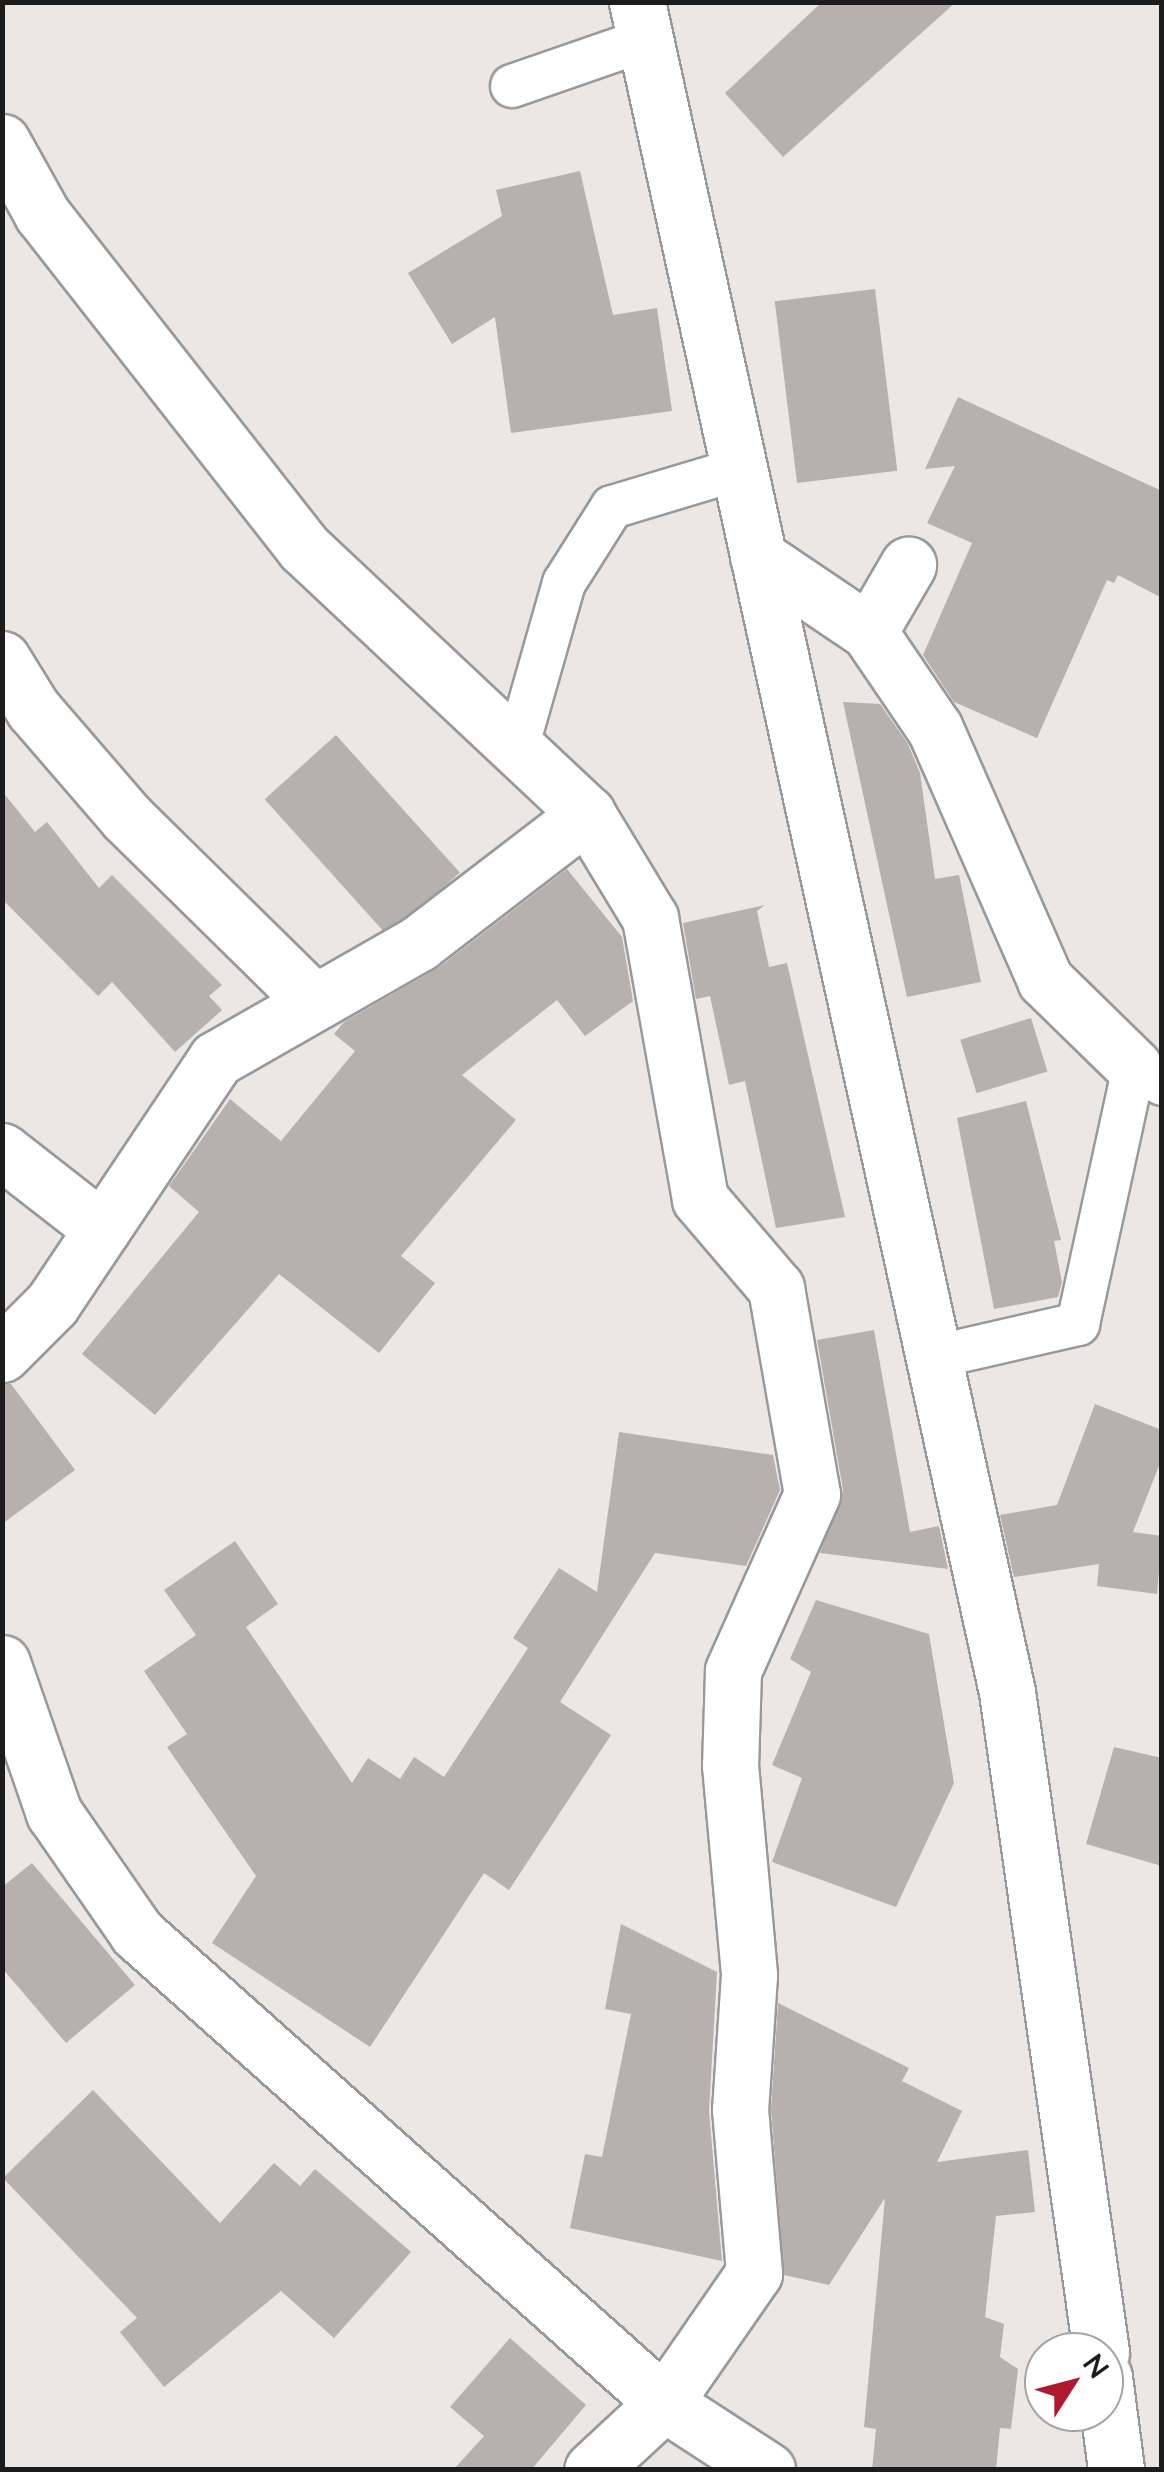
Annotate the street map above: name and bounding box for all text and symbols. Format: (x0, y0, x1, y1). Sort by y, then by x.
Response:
north arrow (1024, 2332, 1124, 2432)
text: N (1077, 2347, 1117, 2384)

